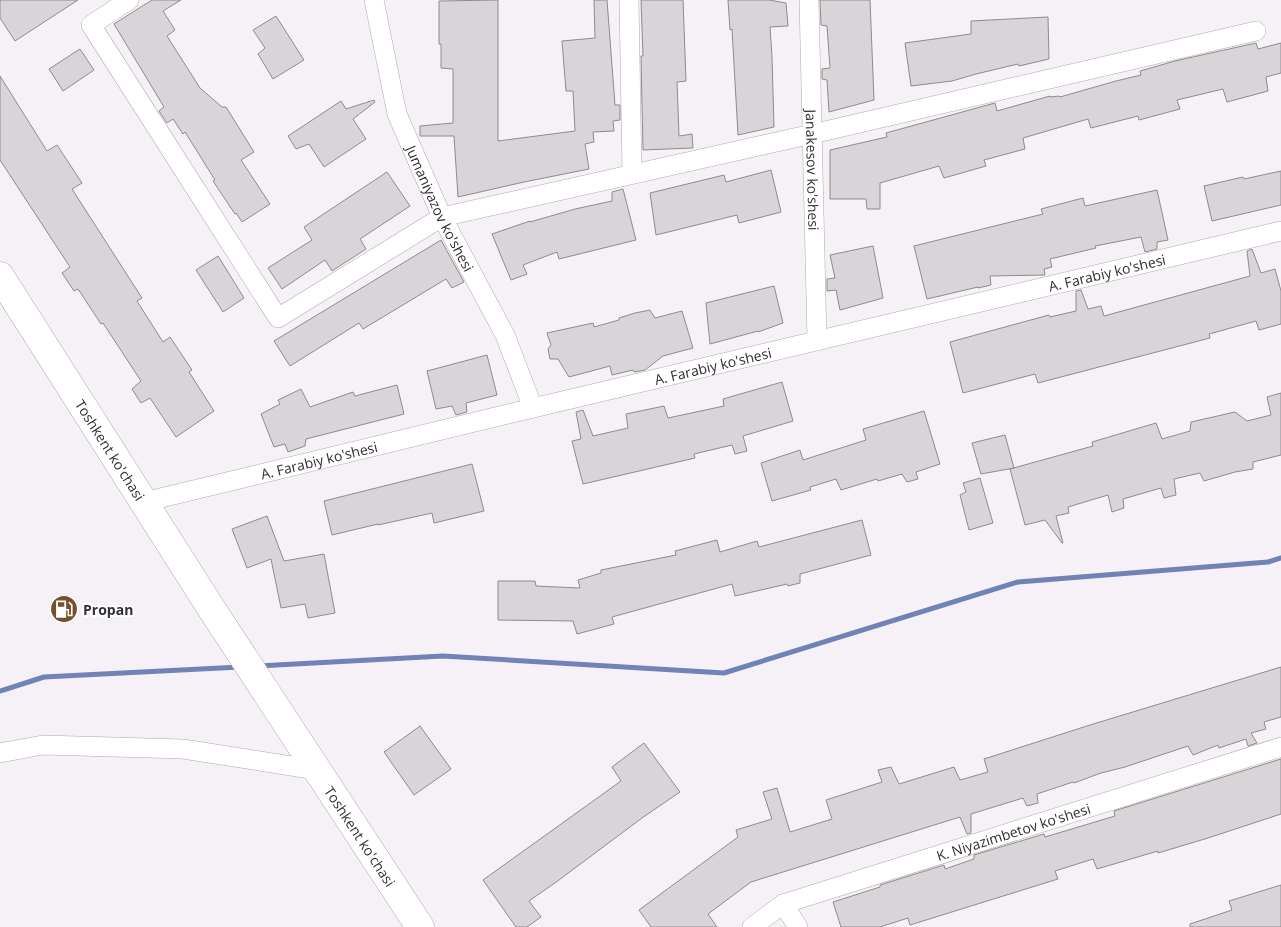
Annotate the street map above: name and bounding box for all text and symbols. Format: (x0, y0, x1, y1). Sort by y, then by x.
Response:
street label: Janakesov ko'shesi (802, 107, 824, 231)
street label: Jumaniyazov ko'shesi (401, 140, 479, 275)
street label: A. Farabiy ko'shesi (1047, 249, 1167, 295)
street label: A. Farabiy ko'shesi (652, 342, 773, 388)
street label: Toshkent ko'chasi (71, 396, 150, 504)
street label: A. Farabiy ko'shesi (259, 436, 379, 483)
fuel station icon: Propan (49, 594, 79, 624)
place label: Propan (83, 600, 133, 619)
street label: Toshkent ko'chasi (321, 782, 400, 890)
street label: K. Niyazimbetov ko'shesi (934, 798, 1093, 865)

